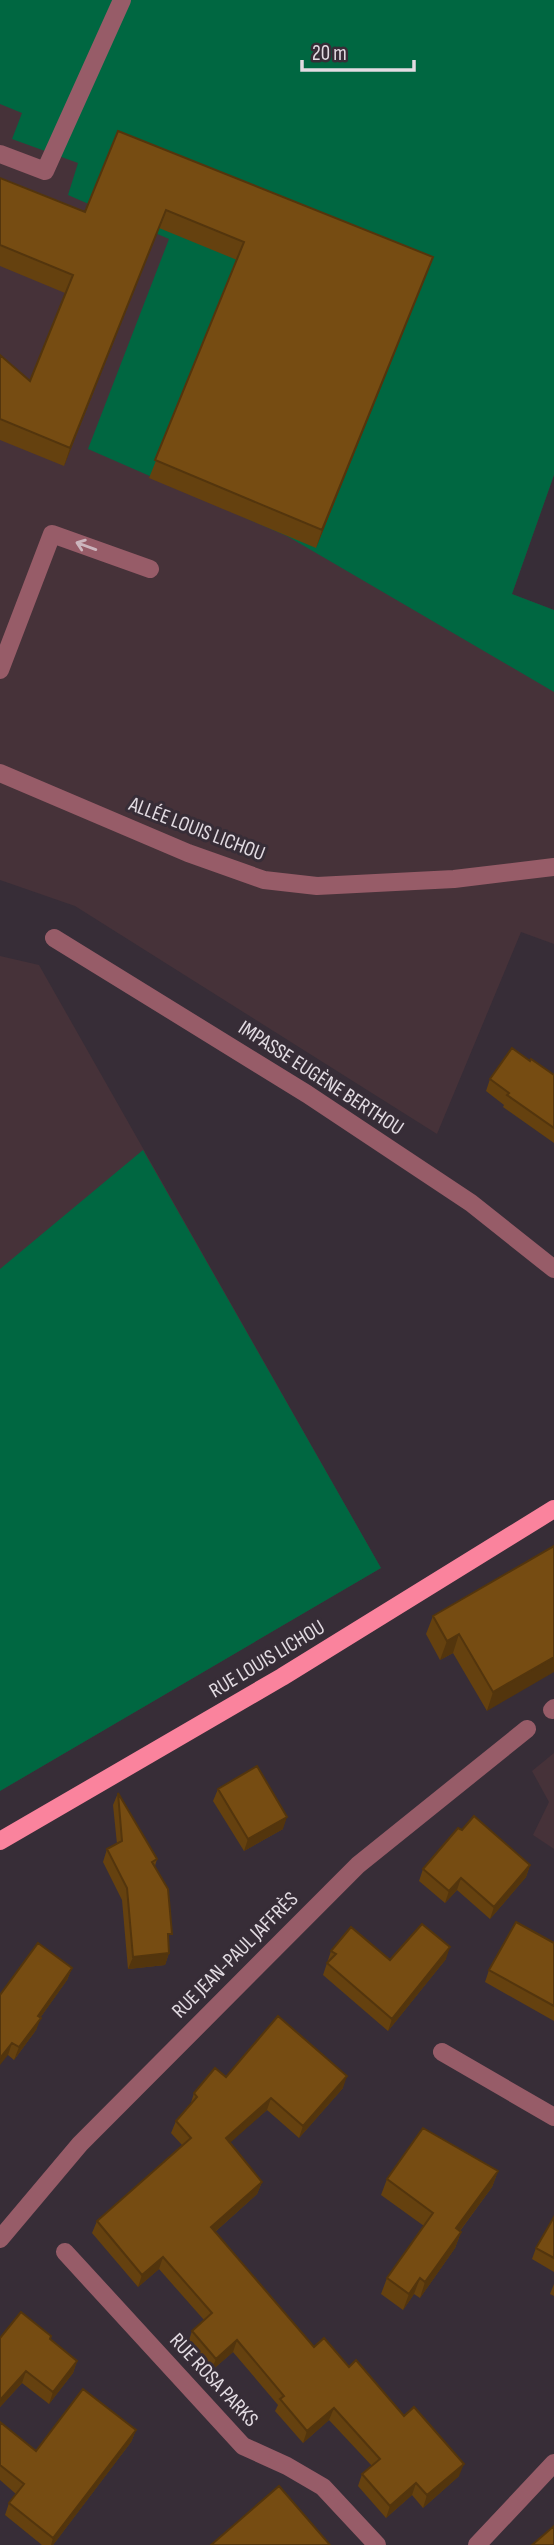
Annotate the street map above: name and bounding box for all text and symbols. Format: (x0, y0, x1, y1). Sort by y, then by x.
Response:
scale bar (302, 28, 414, 72)
text: 20 m (312, 41, 347, 66)
one-way arrow (75, 539, 97, 551)
street label: ALLÉE LOUIS LICHOU (125, 791, 268, 866)
street label: IMPASSE EUGÈNE BERTHOU (234, 1015, 408, 1141)
street label: RUE LOUIS LICHOU (205, 1615, 329, 1703)
street label: RUE JEAN-PAUL JAFFRÈS (167, 1887, 303, 2023)
street label: RUE ROSA PARKS (164, 2328, 264, 2432)

